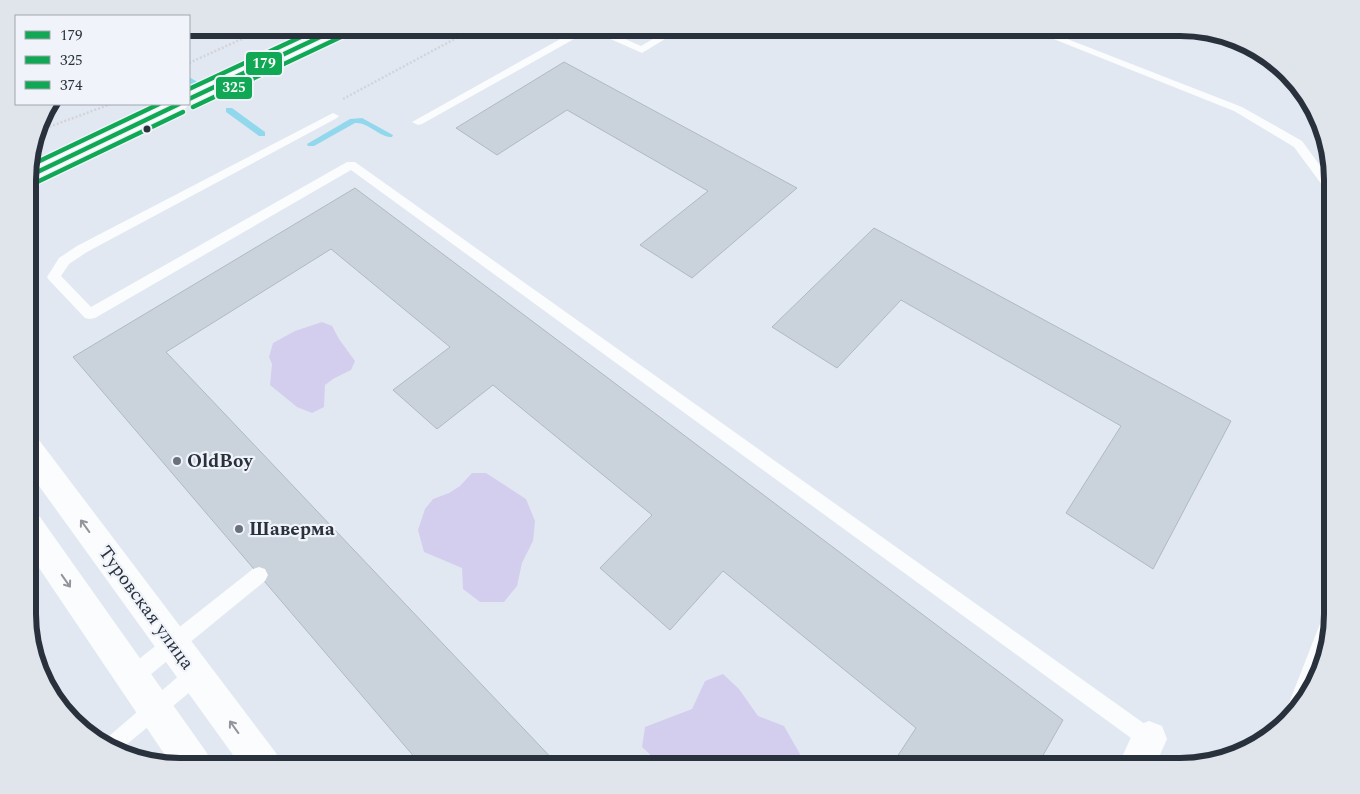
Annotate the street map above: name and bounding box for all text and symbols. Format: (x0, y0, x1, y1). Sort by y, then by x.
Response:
legend (15, 15, 190, 105)
text: 179 (60, 24, 83, 47)
text: 325 (60, 49, 83, 72)
line badge: 179 (245, 51, 283, 76)
text: 179 (252, 53, 276, 74)
text: 374 (60, 74, 83, 97)
line badge: 325 (215, 76, 253, 100)
text: 325 (222, 77, 246, 98)
unlabelled marker (142, 124, 152, 134)
place label: OldBoy (187, 447, 253, 476)
marker: OldBoy (171, 455, 183, 467)
place label: Шаверма (249, 515, 335, 544)
one-way arrow (80, 519, 90, 533)
marker: Шаверма (233, 523, 245, 535)
street label: Туровская улица (91, 540, 201, 677)
one-way arrow (61, 574, 71, 588)
one-way arrow (228, 721, 239, 734)

